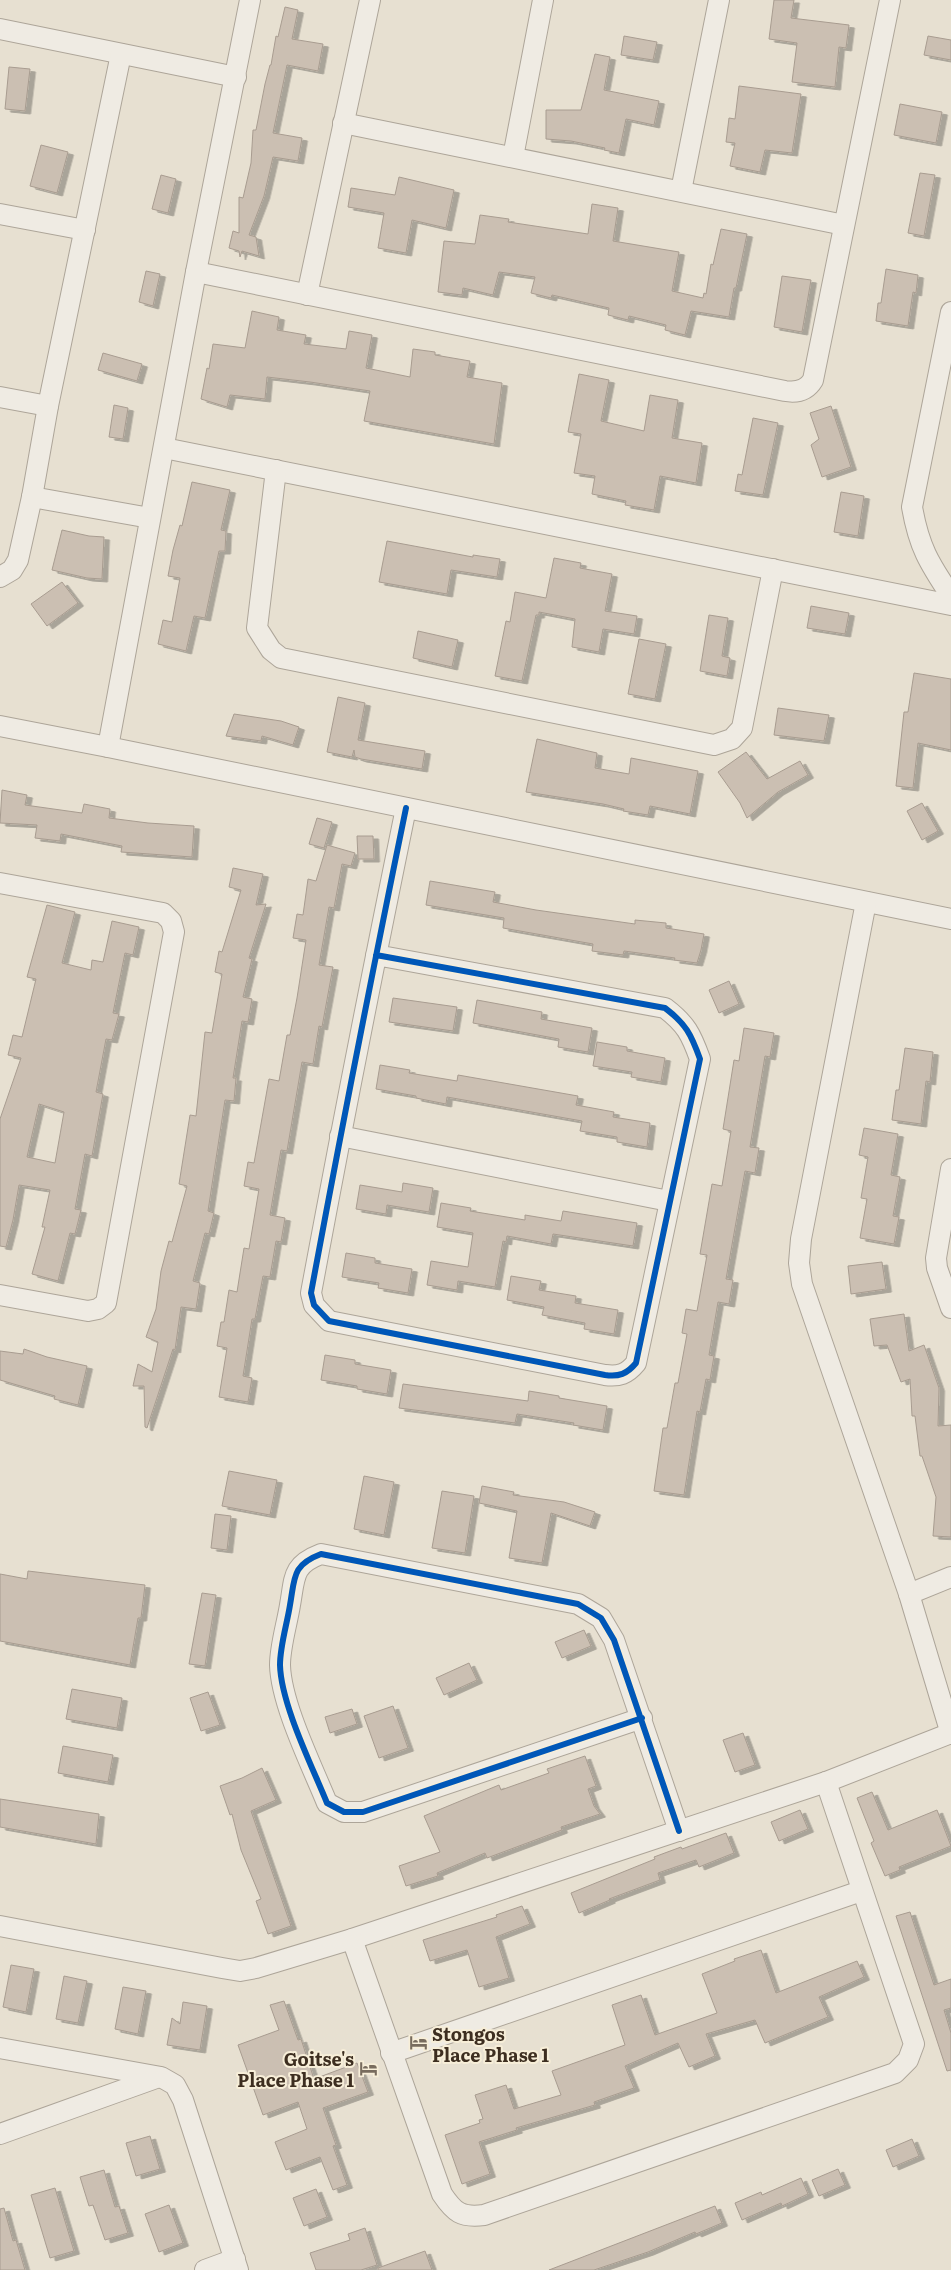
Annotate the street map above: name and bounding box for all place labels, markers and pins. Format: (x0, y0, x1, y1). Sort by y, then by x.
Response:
place label: Stongos Place Phase 1 (432, 2020, 549, 2068)
hotel icon: Stongos Place Phase 1 (408, 2033, 428, 2053)
place label: Goitse's Place Phase 1 (237, 2045, 355, 2093)
hotel icon: Goitse's Place Phase 1 (358, 2058, 378, 2078)

